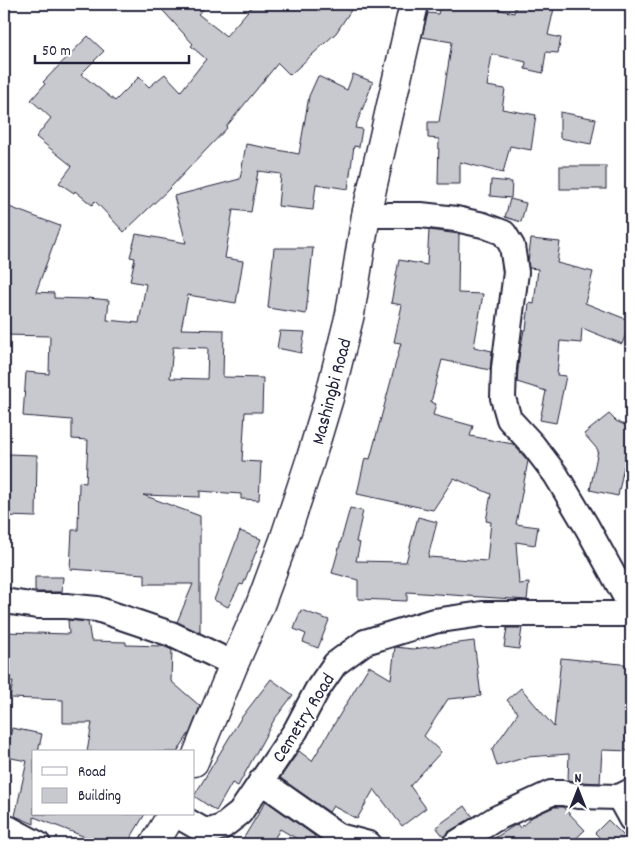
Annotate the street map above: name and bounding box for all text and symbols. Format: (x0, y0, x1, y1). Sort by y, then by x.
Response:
scale bar (35, 32, 189, 64)
text: 50 m (42, 41, 71, 63)
street label: Mashingbi Road (306, 336, 361, 448)
street label: Cemetry Road (267, 669, 343, 769)
legend (32, 750, 195, 816)
text: Road (78, 762, 106, 784)
north arrow (552, 766, 602, 816)
text: N (575, 769, 582, 789)
text: Building (78, 786, 121, 808)

